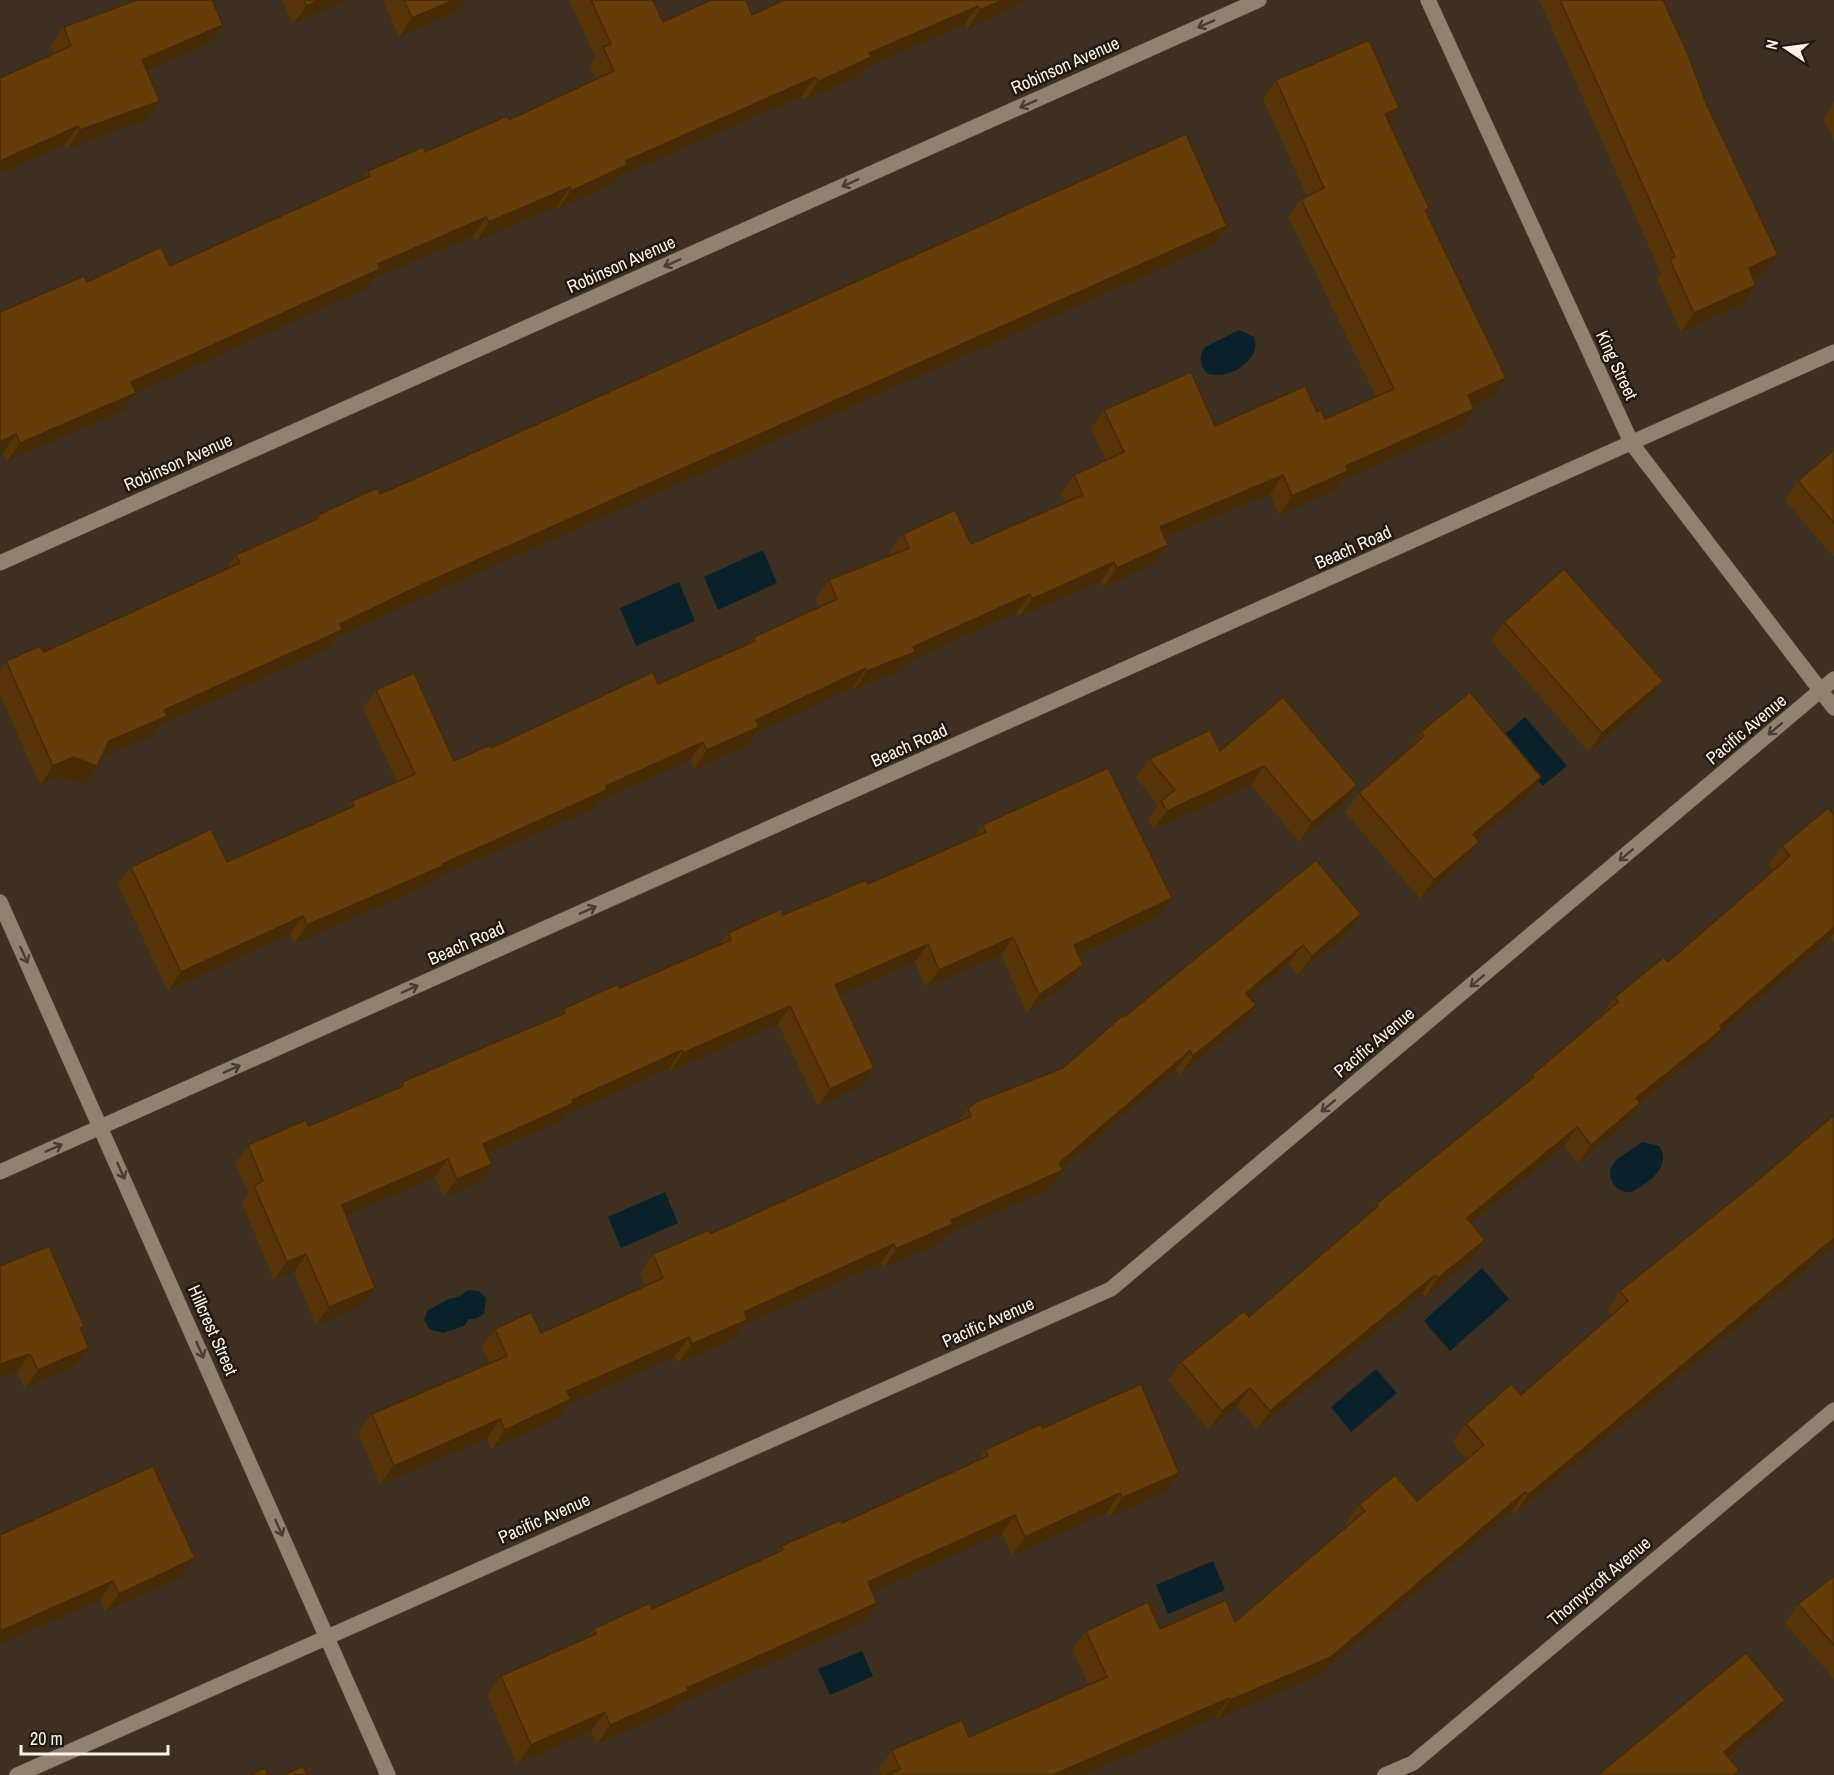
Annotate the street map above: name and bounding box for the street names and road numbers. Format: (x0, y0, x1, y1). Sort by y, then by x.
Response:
street label: Robinson Avenue (1007, 30, 1123, 100)
street label: Robinson Avenue (563, 229, 679, 299)
street label: King Street (1590, 326, 1644, 404)
street label: Robinson Avenue (120, 427, 236, 497)
street label: Beach Road (1311, 519, 1395, 575)
street label: Pacific Avenue (1700, 688, 1792, 770)
street label: Beach Road (867, 717, 951, 773)
street label: Beach Road (424, 915, 508, 971)
street label: Pacific Avenue (1328, 1001, 1420, 1083)
street label: Hillcrest Street (182, 1281, 244, 1379)
street label: Pacific Avenue (938, 1291, 1038, 1353)
street label: Pacific Avenue (494, 1487, 594, 1549)
street label: Thornycroft Avenue (1542, 1530, 1656, 1632)

